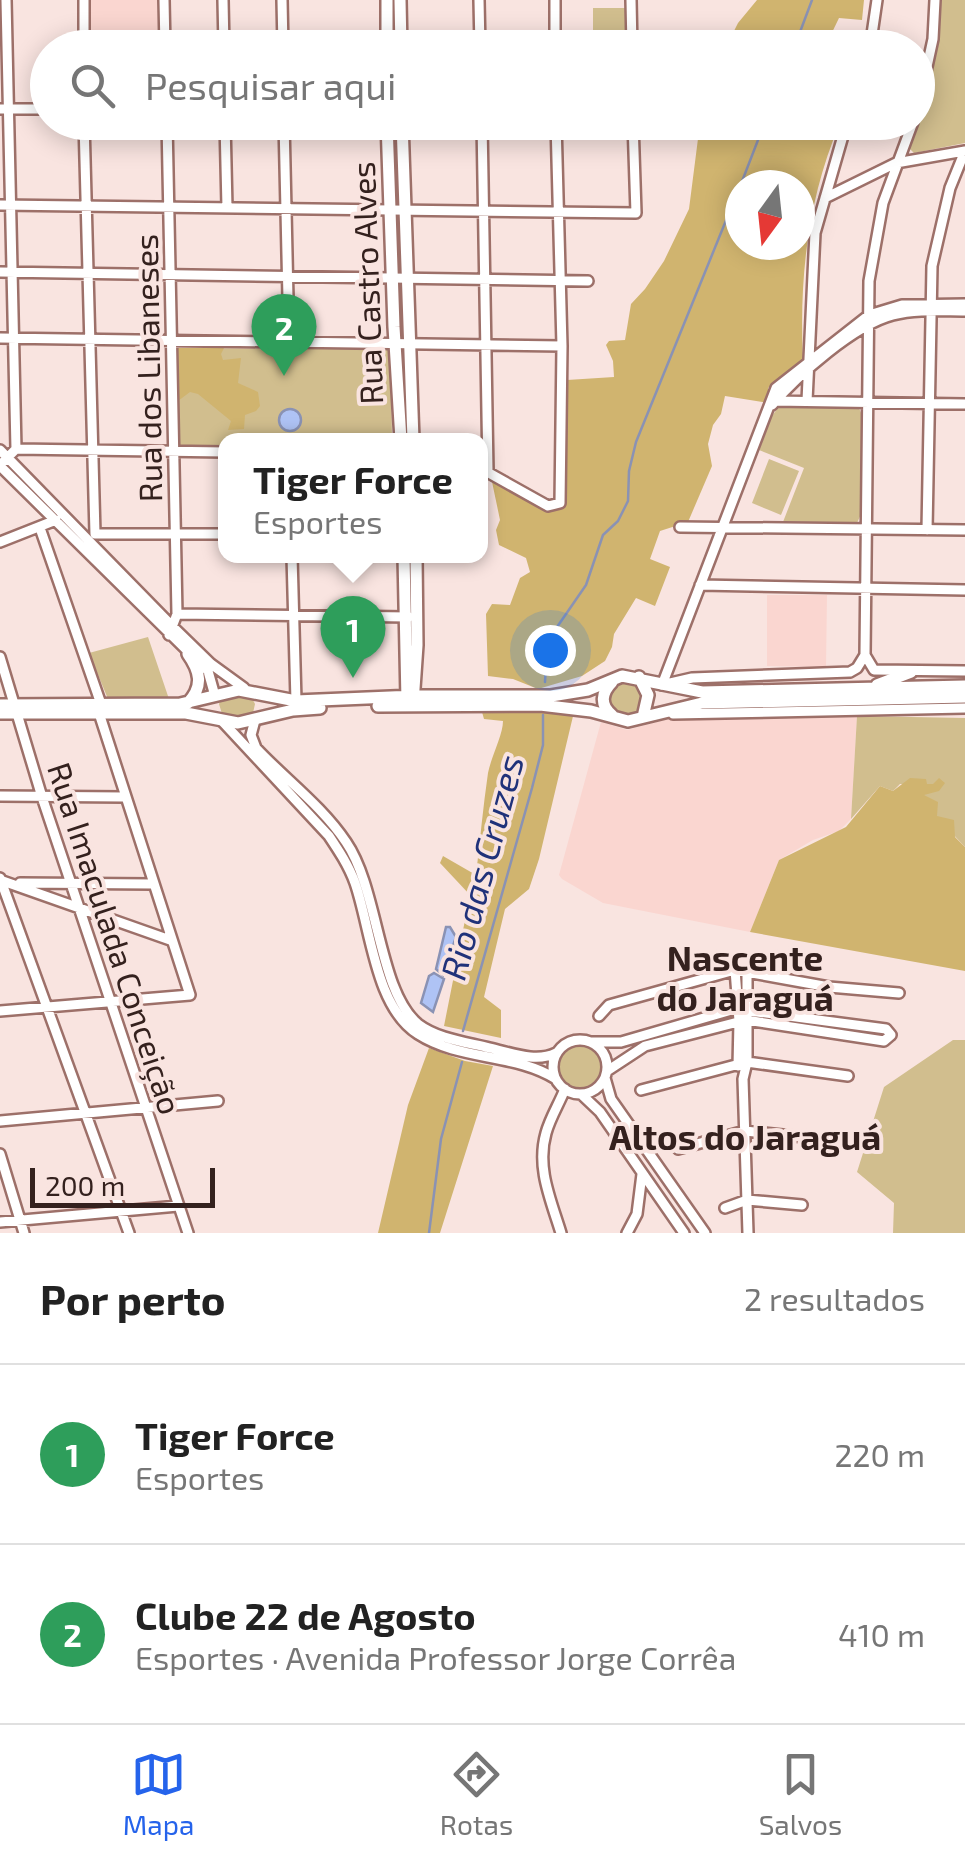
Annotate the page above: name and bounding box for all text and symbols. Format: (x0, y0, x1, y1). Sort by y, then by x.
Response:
search box (30, 30, 935, 140)
icon: search (65, 58, 120, 113)
text: Pesquisar aqui (145, 62, 396, 108)
street label: Rua Castro Alves (343, 161, 389, 405)
north arrow (725, 170, 815, 260)
street label: Rua dos Libaneses (126, 234, 168, 502)
pin: 2 (252, 294, 316, 376)
popup (218, 433, 488, 563)
text: Tiger Force (253, 456, 453, 502)
text: Esportes (253, 502, 383, 540)
pin: 1 (320, 596, 386, 678)
your location (525, 625, 576, 676)
water label: Rio das Cruzes (431, 750, 531, 984)
street label: Rua Imaculada Conceição (39, 757, 191, 1119)
district label: Nascente do Jaraguá (656, 936, 834, 1018)
district label: Altos do Jaraguá (609, 1115, 881, 1157)
scale bar (30, 1163, 215, 1208)
text: 200 m (45, 1168, 125, 1202)
text: Por perto (40, 1273, 226, 1323)
text: 2 resultados (744, 1279, 925, 1317)
text: Tiger Force (135, 1412, 335, 1458)
text: 1 (66, 1435, 79, 1473)
text: 220 m (835, 1435, 925, 1473)
text: Esportes (135, 1458, 264, 1496)
text: Clube 22 de Agosto (135, 1592, 476, 1638)
text: 2 (63, 1615, 82, 1653)
text: 410 m (838, 1615, 925, 1653)
text: Esportes · Avenida Professor Jorge Corrêa (135, 1638, 736, 1676)
tab: Mapa (123, 1747, 194, 1841)
tab: Rotas (440, 1747, 513, 1841)
tab: Salvos (759, 1747, 842, 1841)

